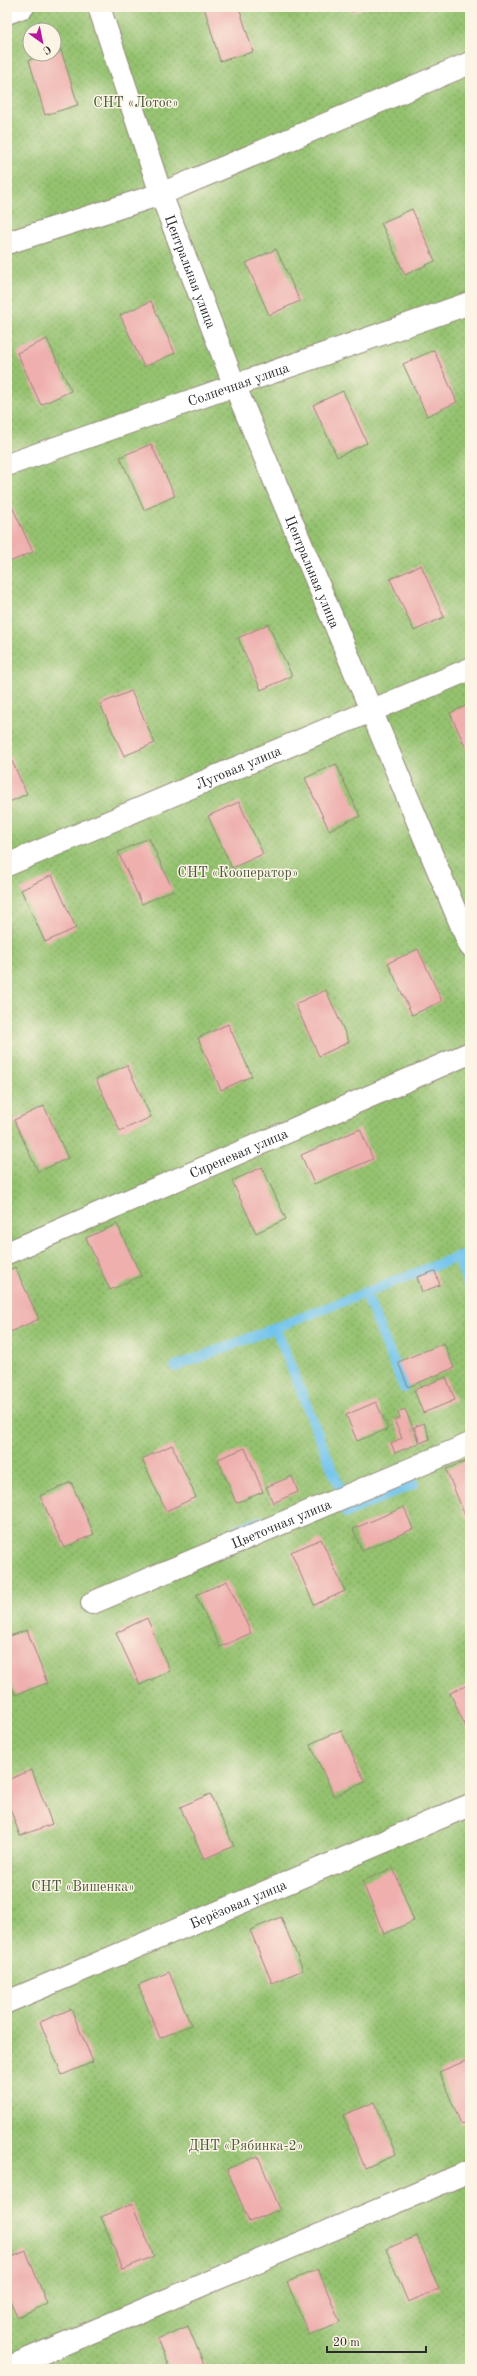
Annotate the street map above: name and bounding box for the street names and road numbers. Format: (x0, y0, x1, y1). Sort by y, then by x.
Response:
street label: Центральная улица (162, 213, 218, 331)
street label: Солнечная улица (186, 361, 291, 409)
street label: Центральная улица (282, 514, 342, 630)
street label: Луговая улица (194, 744, 283, 792)
street label: Сиреневая улица (188, 1127, 290, 1181)
street label: Цветочная улица (229, 1497, 333, 1552)
street label: Берёзовая улица (188, 1878, 289, 1931)

